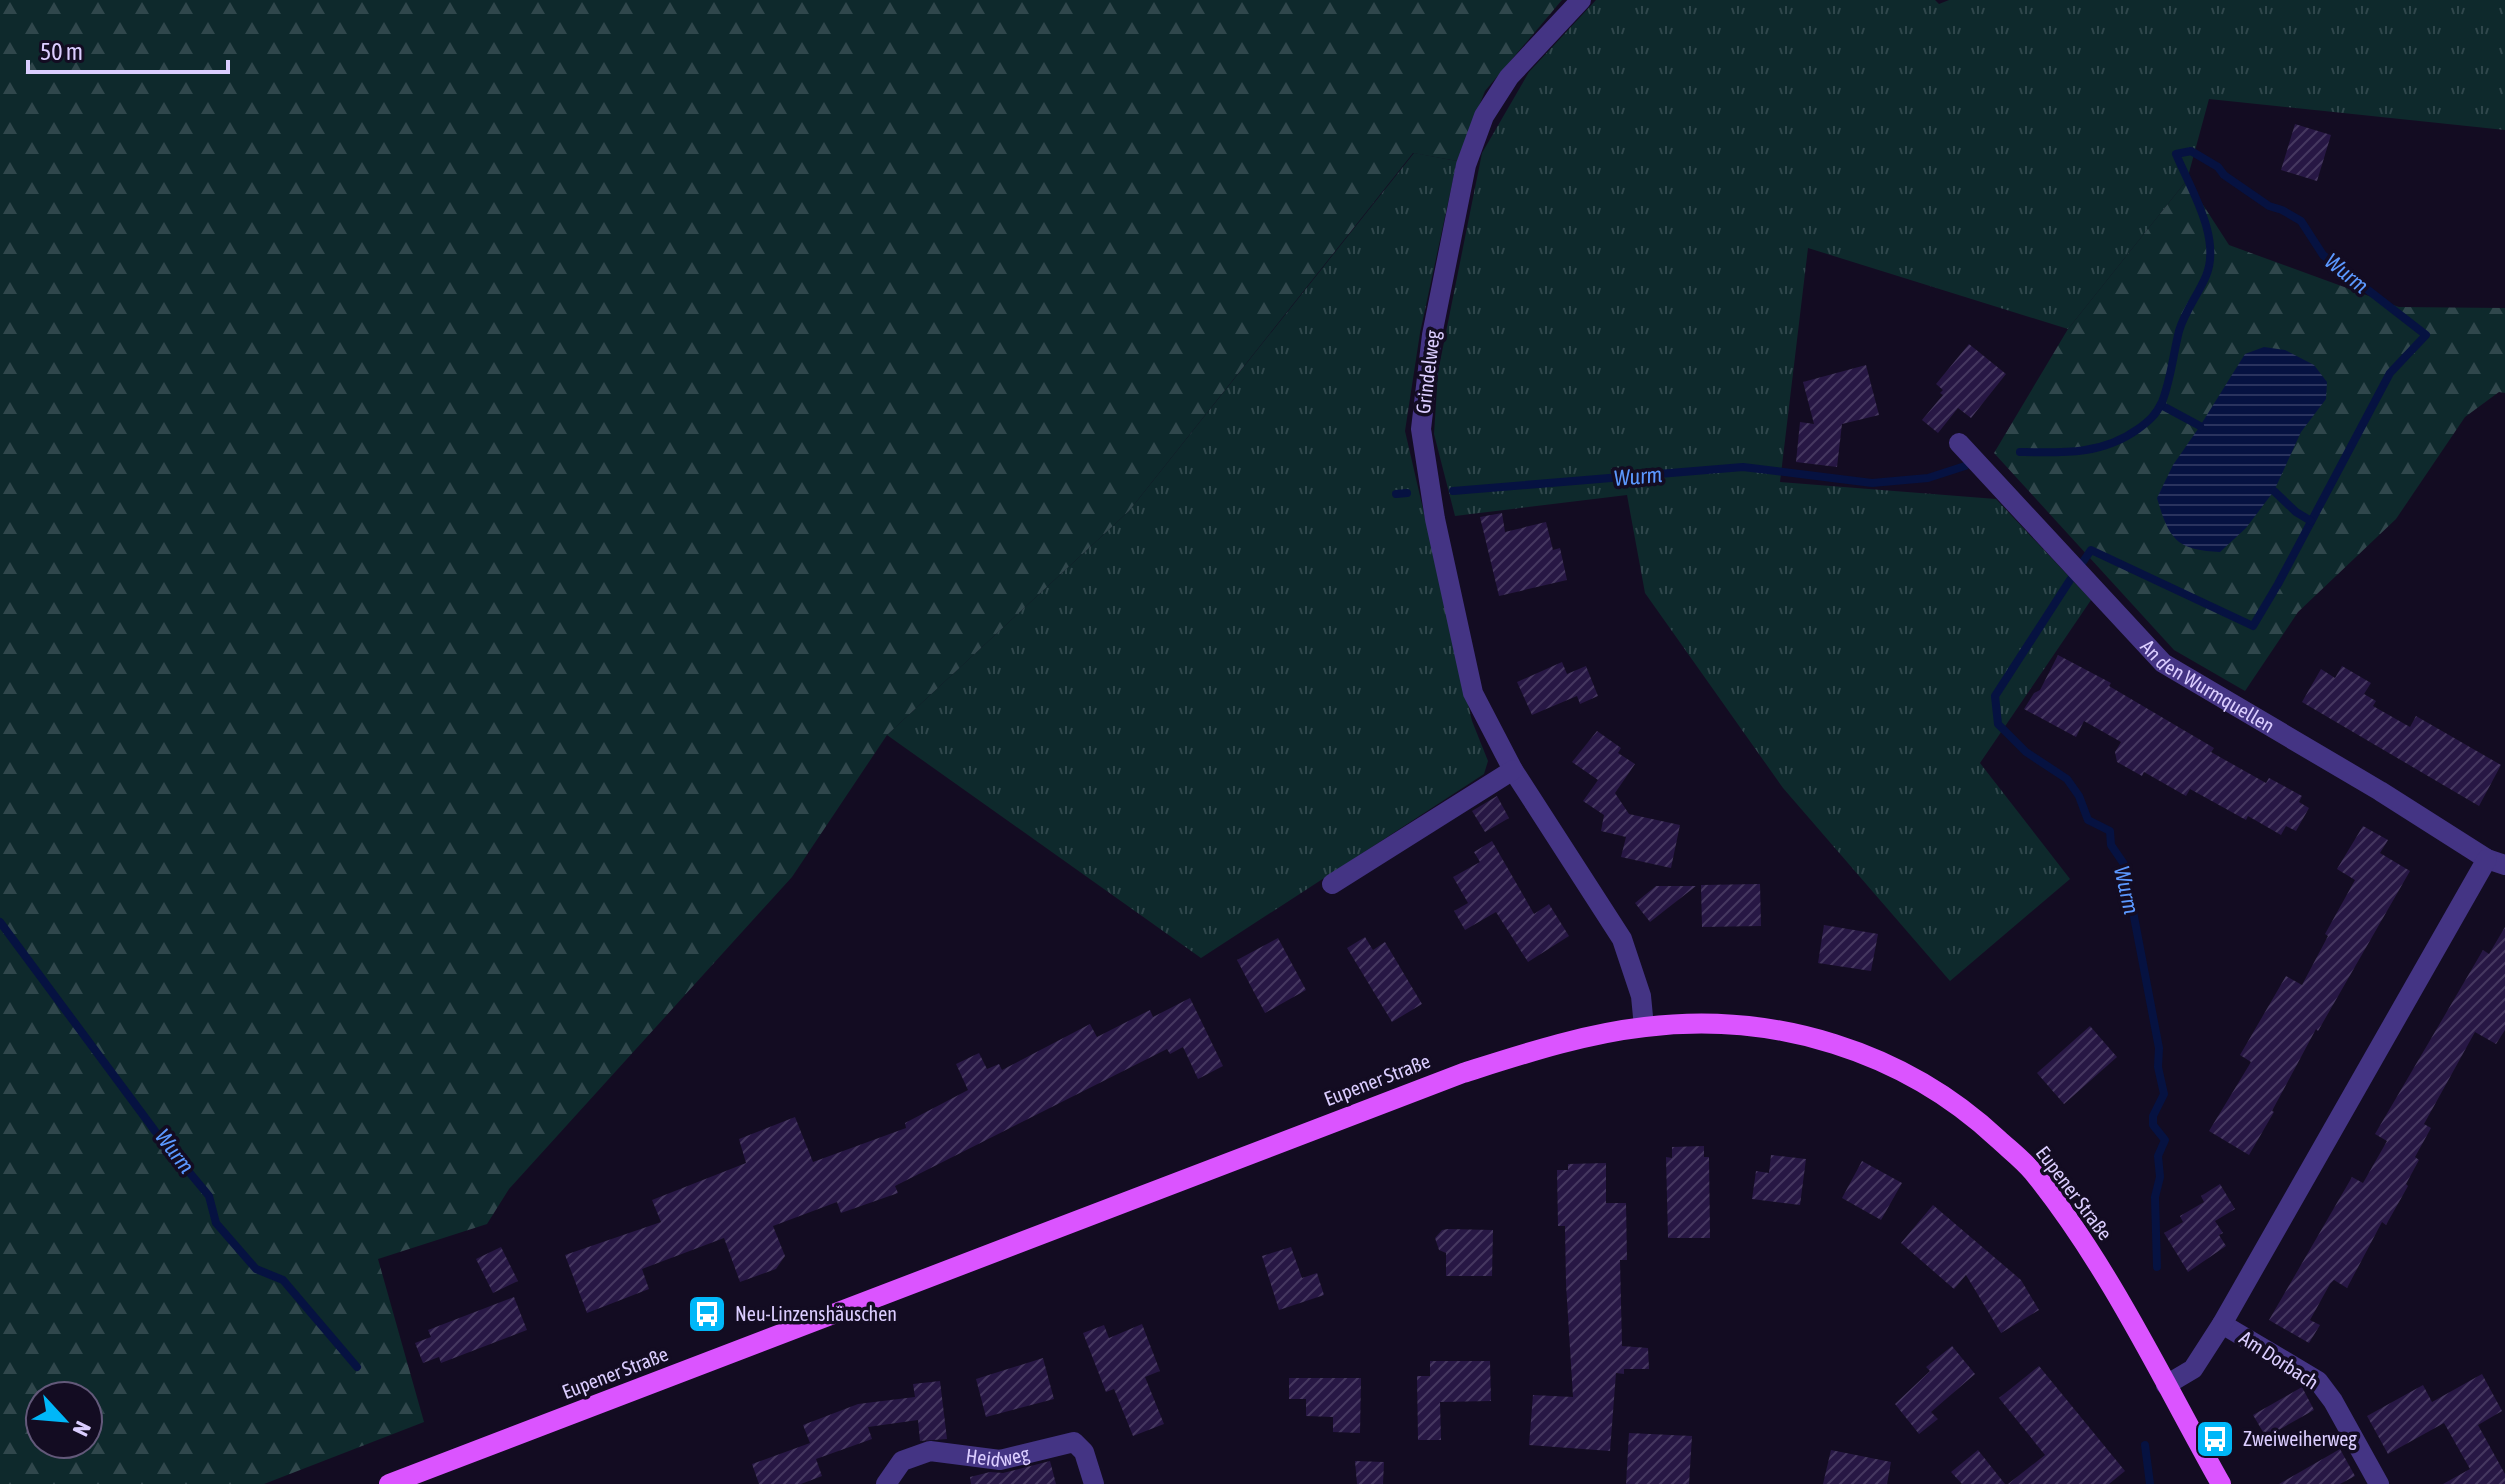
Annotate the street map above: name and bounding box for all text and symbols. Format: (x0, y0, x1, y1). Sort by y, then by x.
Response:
scale bar (28, 24, 228, 74)
text: 50 m (40, 38, 83, 65)
water label: Wurm (2320, 248, 2374, 298)
street label: Grindelweg (1411, 329, 1444, 415)
water label: Wurm (1613, 461, 1663, 491)
street label: An den Wurmquellen (2136, 635, 2279, 737)
water label: Wurm (2109, 863, 2145, 917)
street label: Eupener Straße (1321, 1049, 1433, 1110)
water label: Wurm (150, 1124, 200, 1178)
street label: Eupener Straße (2032, 1141, 2117, 1244)
bus stop icon: Neu-Linzenshäuschen (686, 1293, 728, 1335)
place label: Neu-Linzenshäuschen (735, 1302, 897, 1325)
street label: Am Dorbach (2236, 1326, 2323, 1394)
street label: Eupener Straße (559, 1342, 671, 1403)
north arrow (24, 1380, 104, 1460)
text: N (67, 1417, 97, 1440)
bus stop icon: Zweiweiherweg (2194, 1418, 2236, 1460)
place label: Zweiweiherweg (2243, 1427, 2357, 1450)
street label: Heidweg (964, 1441, 1032, 1471)

